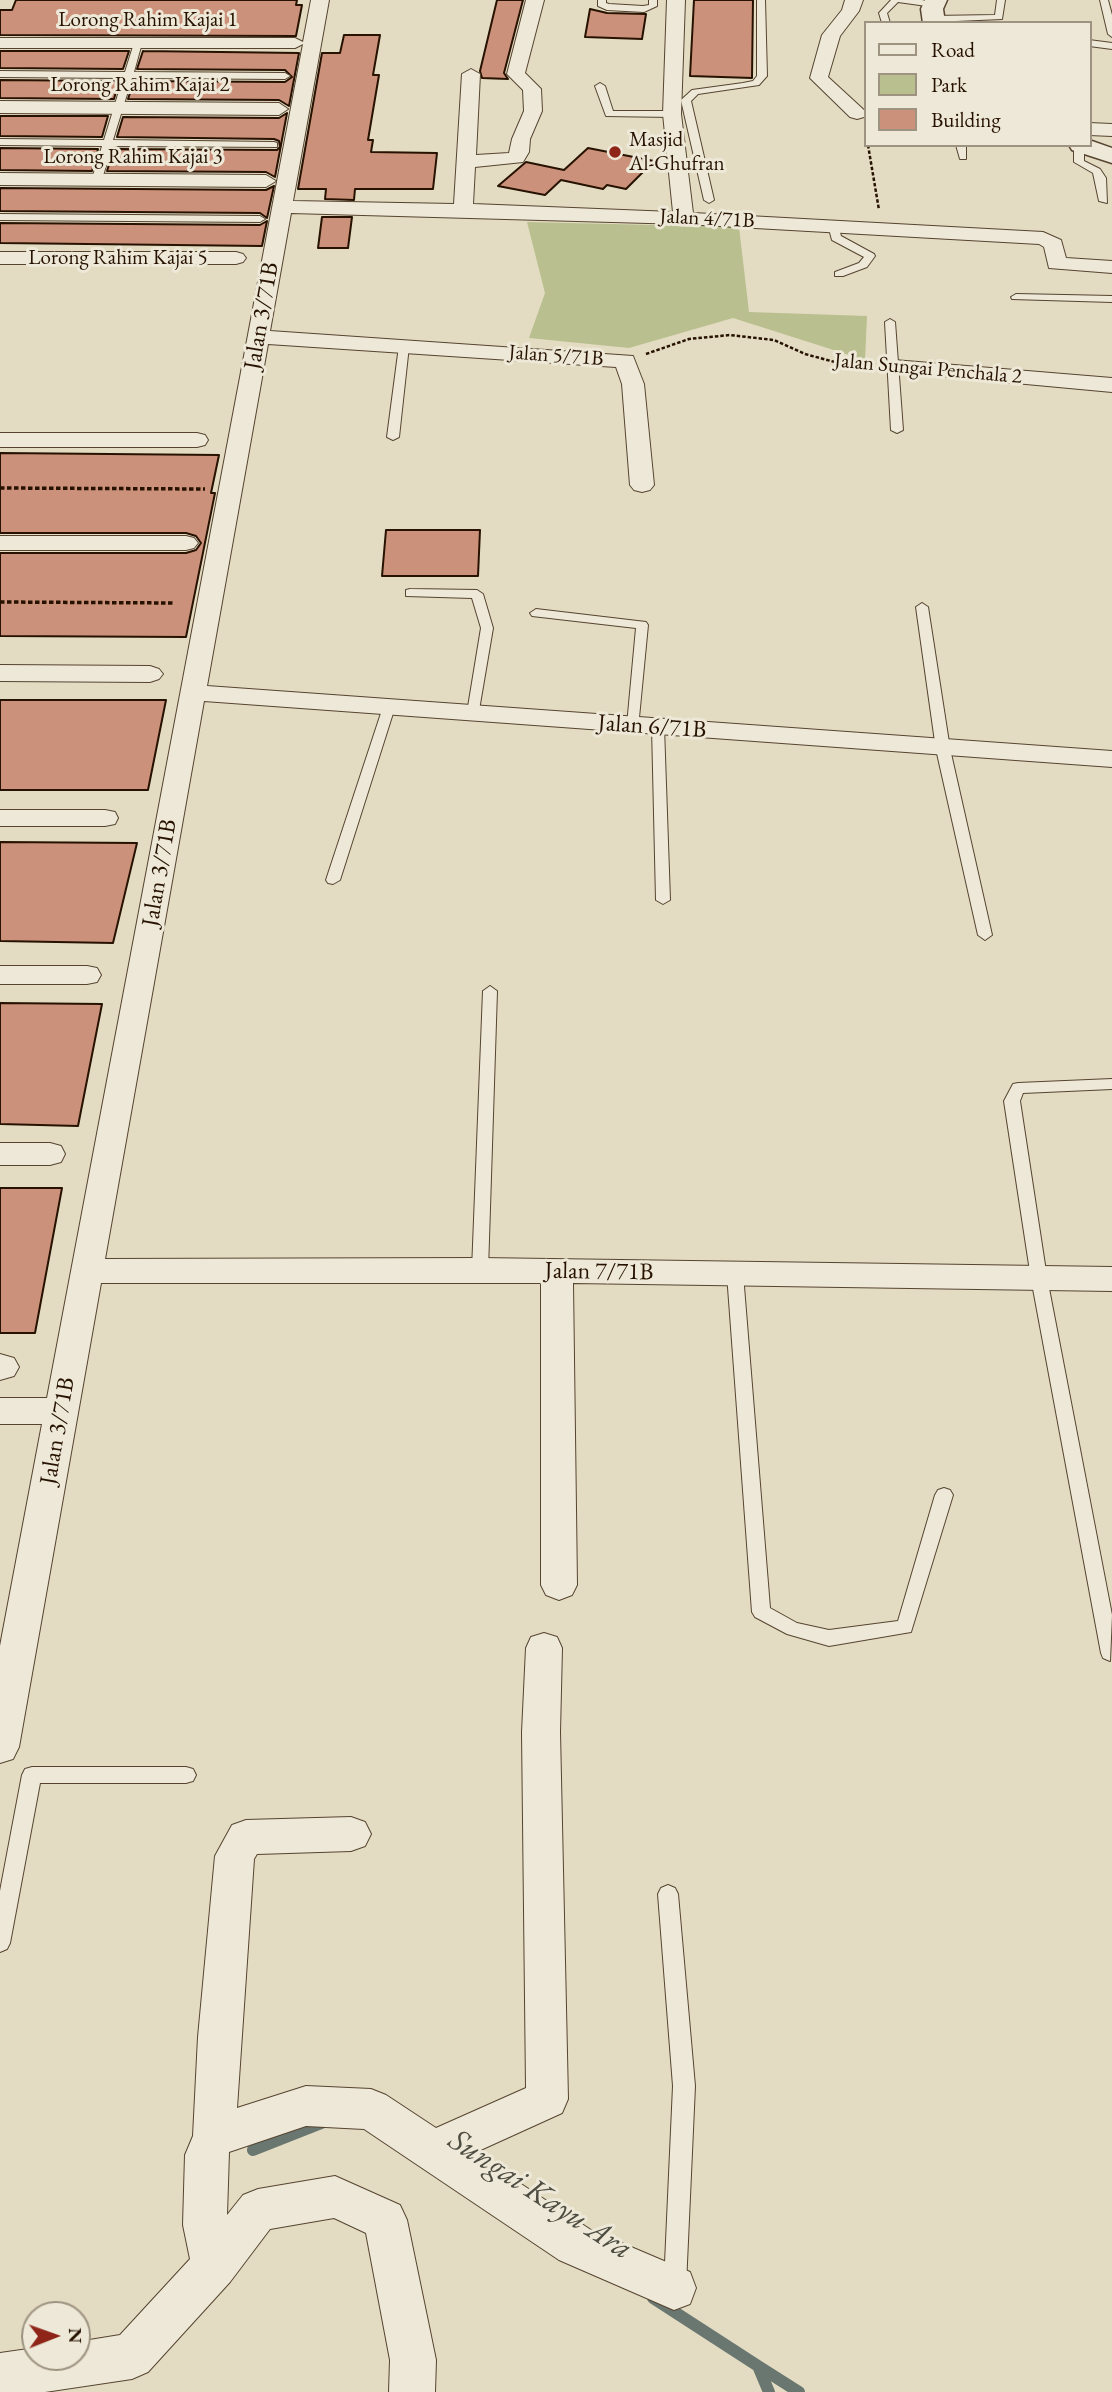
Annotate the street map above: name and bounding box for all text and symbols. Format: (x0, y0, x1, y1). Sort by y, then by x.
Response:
street label: Lorong Rahim Kajai 1 (58, 7, 238, 33)
legend (864, 21, 1091, 147)
text: Road (931, 36, 975, 63)
text: Park (931, 71, 967, 98)
street label: Lorong Rahim Kajai 2 (50, 72, 230, 98)
text: Building (931, 106, 1001, 133)
place label: Masjid Al-Ghufran (629, 127, 725, 177)
street label: Lorong Rahim Kajai 3 (43, 144, 223, 170)
marker: Masjid Al-Ghufran (607, 144, 623, 160)
street label: Jalan 4/71B (659, 204, 755, 234)
street label: Lorong Rahim Kajai 5 (28, 245, 208, 271)
street label: Jalan 3/71B (238, 260, 286, 372)
street label: Jalan 5/71B (508, 340, 604, 372)
street label: Jalan Sungai Penchala 2 (833, 348, 1023, 390)
street label: Jalan 6/71B (597, 709, 707, 745)
street label: Jalan 3/71B (136, 817, 184, 929)
street label: Jalan 7/71B (544, 1257, 654, 1287)
street label: Jalan 3/71B (34, 1375, 82, 1487)
water label: Sungai Kayu Ara (441, 2121, 639, 2269)
north arrow (21, 2301, 91, 2371)
text: N (63, 2328, 88, 2344)

